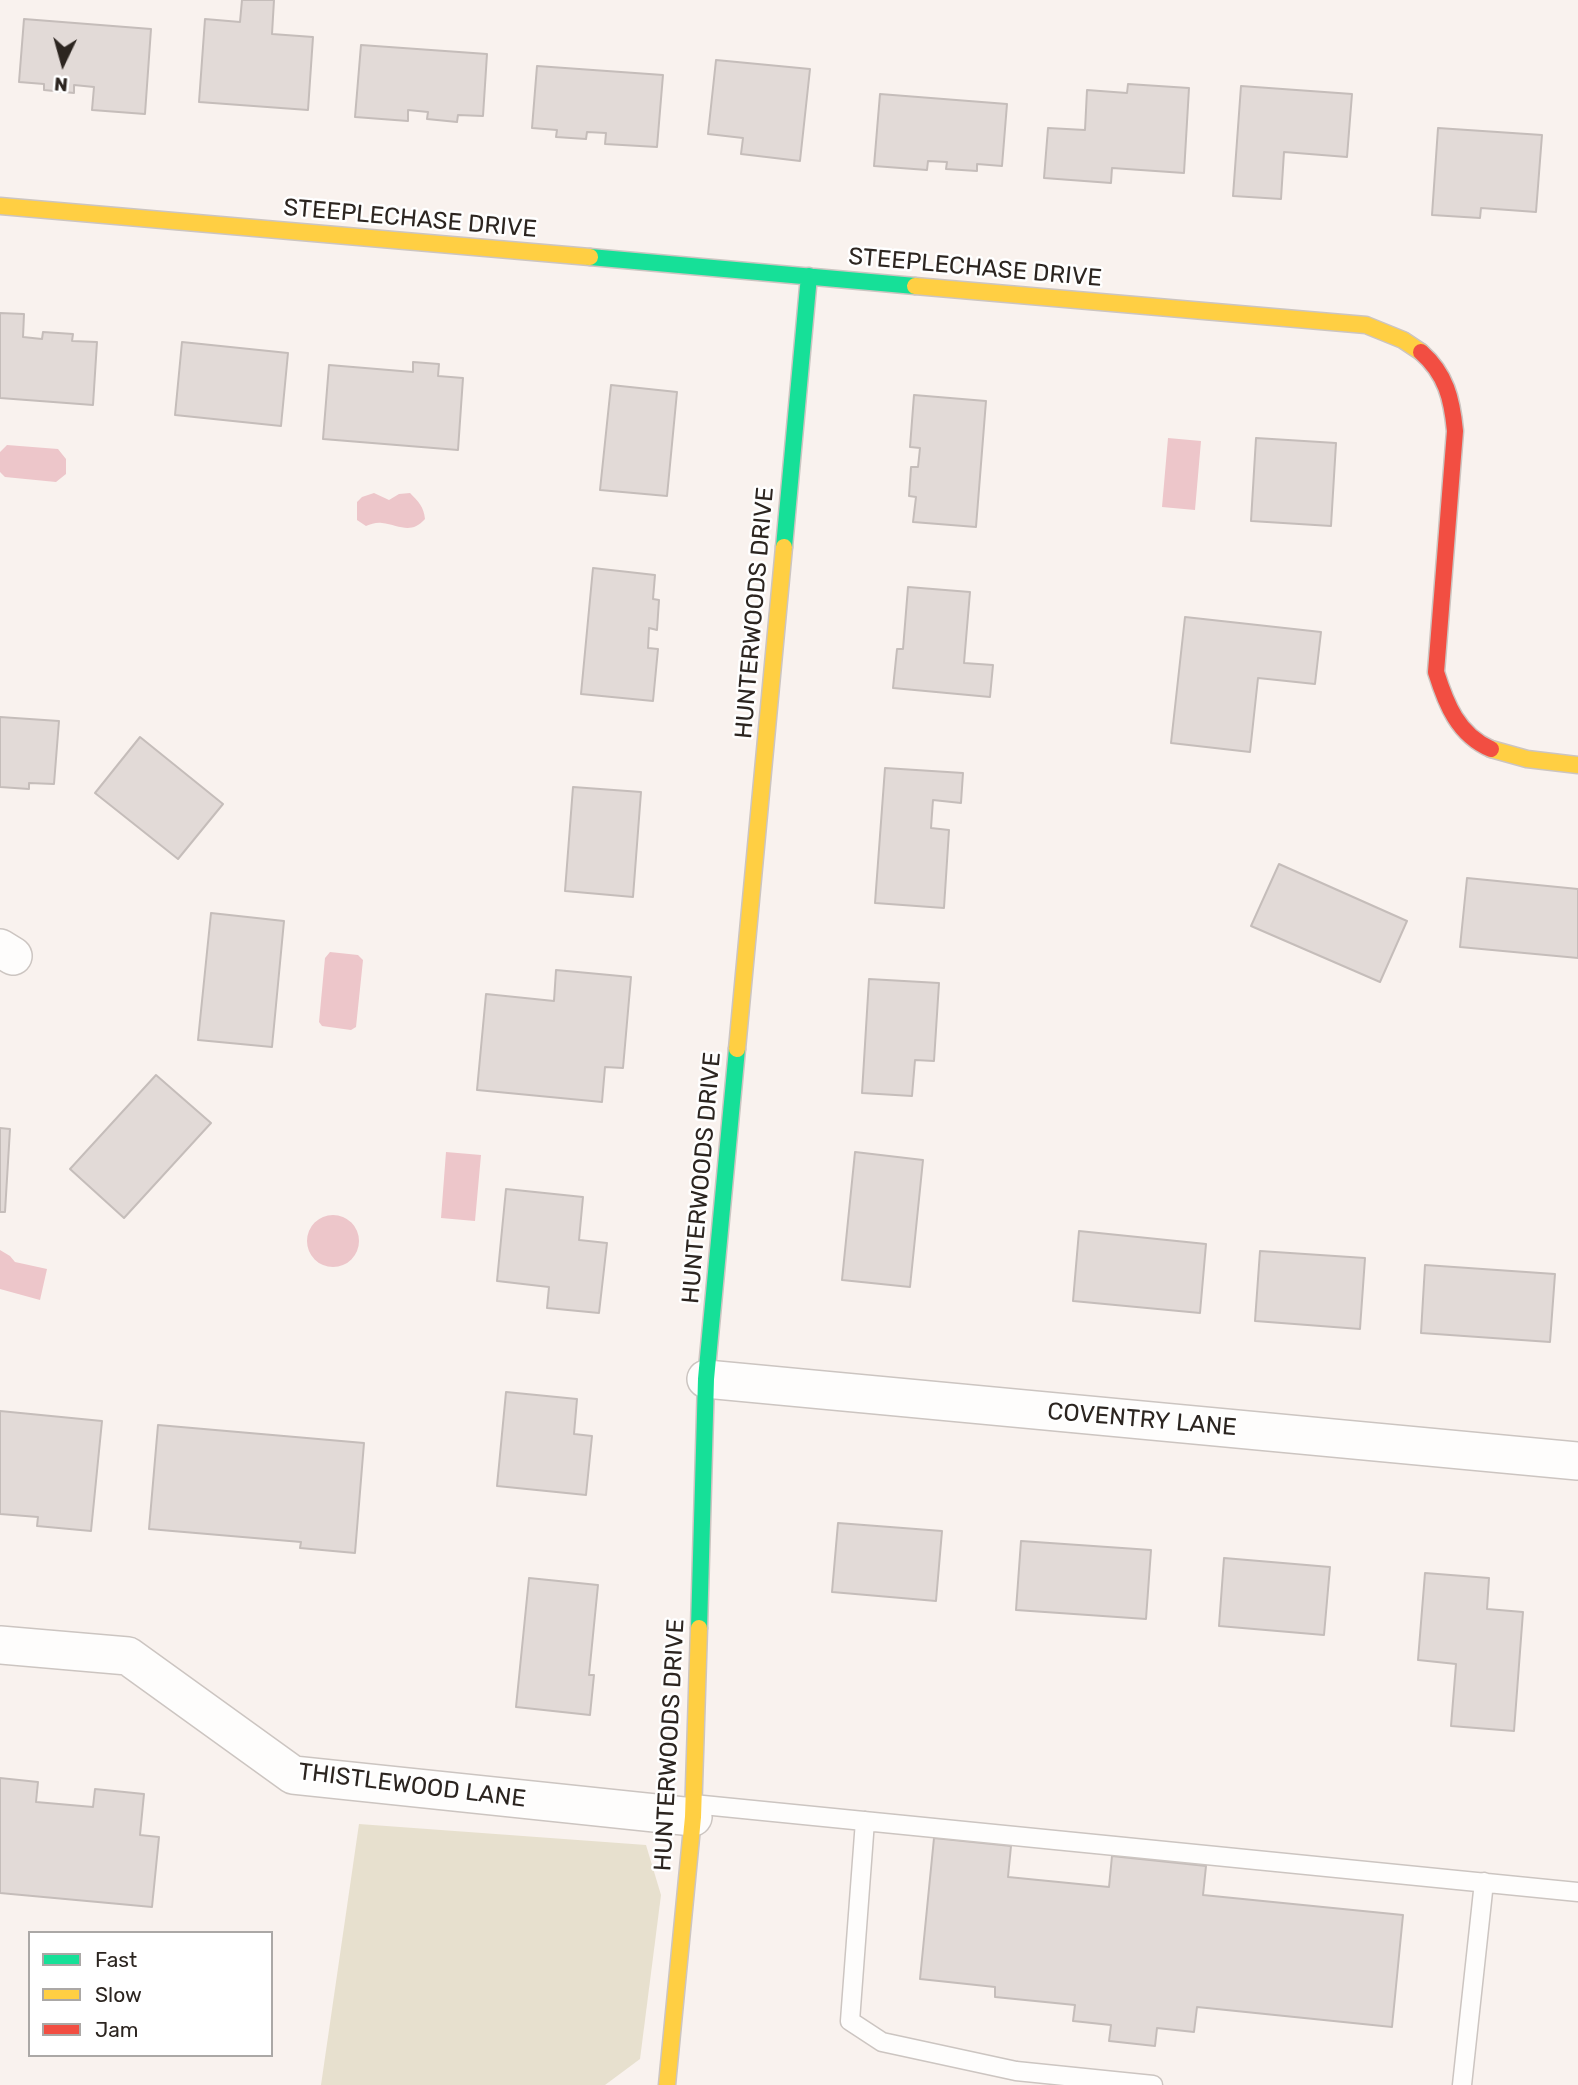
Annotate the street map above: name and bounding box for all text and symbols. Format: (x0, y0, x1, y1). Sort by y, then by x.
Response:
north arrow (28, 28, 98, 98)
text: N (53, 72, 69, 96)
street label: STEEPLECHASE DRIVE (282, 194, 538, 244)
street label: STEEPLECHASE DRIVE (847, 243, 1103, 293)
street label: HUNTERWOODS DRIVE (730, 486, 780, 740)
street label: HUNTERWOODS DRIVE (677, 1051, 727, 1305)
street label: COVENTRY LANE (1046, 1397, 1238, 1443)
street label: HUNTERWOODS DRIVE (649, 1618, 691, 1872)
street label: THISTLEWOOD LANE (297, 1758, 527, 1814)
legend (28, 1931, 273, 2057)
text: Fast (95, 1947, 137, 1972)
text: Slow (95, 1982, 142, 2007)
text: Jam (95, 2017, 139, 2042)

